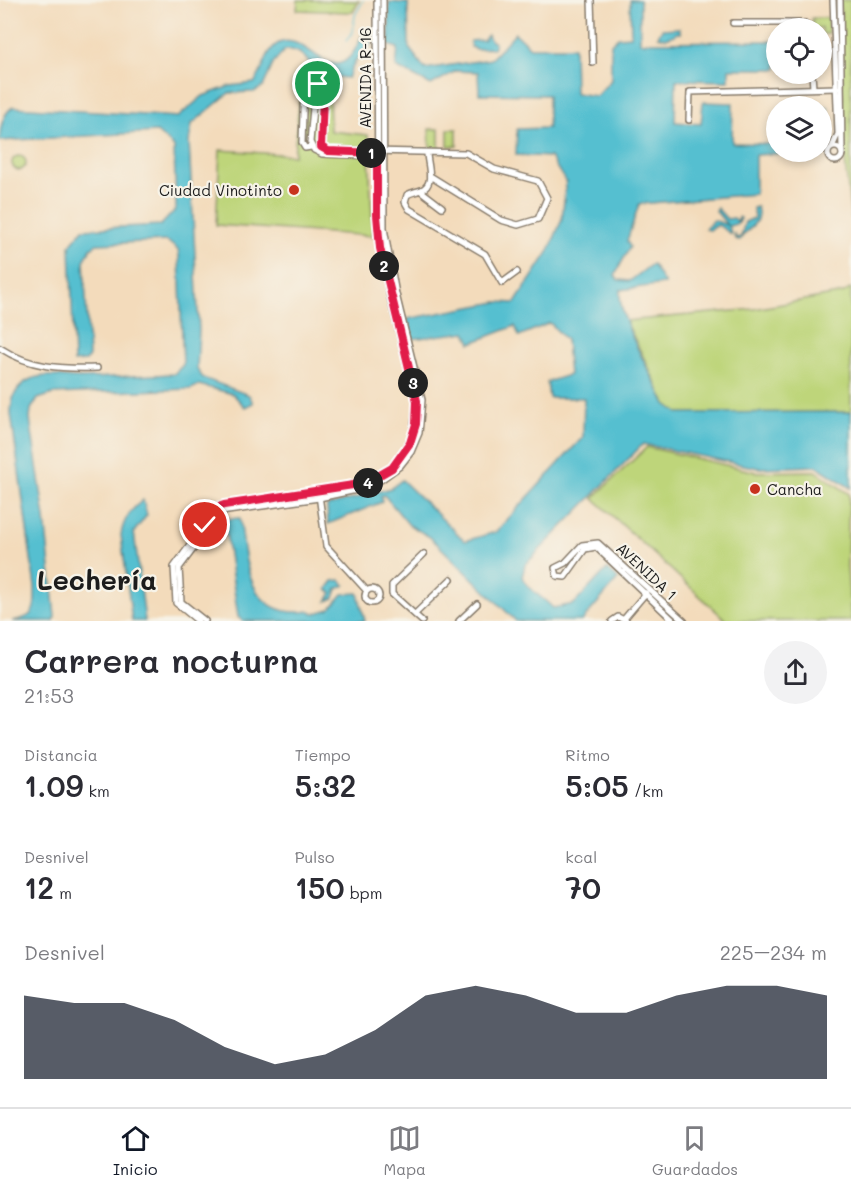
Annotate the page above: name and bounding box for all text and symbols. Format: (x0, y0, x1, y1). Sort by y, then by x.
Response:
map controls (766, 18, 832, 162)
button: locate (766, 18, 832, 84)
street label: AVENIDA R-16 (355, 27, 375, 129)
pin (292, 58, 343, 109)
icon: arrive (301, 67, 334, 100)
button: layers (766, 96, 832, 162)
pin: 1 (356, 138, 386, 168)
text: 1 (367, 142, 375, 163)
place label: Ciudad Vinotinto (159, 180, 282, 200)
marker: Ciudad Vinotinto (287, 183, 301, 197)
pin: 2 (369, 251, 399, 281)
text: 2 (380, 255, 388, 276)
pin: 3 (398, 368, 428, 398)
text: 3 (408, 372, 418, 393)
pin: 4 (353, 468, 383, 498)
text: 4 (363, 472, 373, 493)
place label: Cancha (767, 479, 822, 499)
marker: Cancha (748, 482, 762, 496)
pin (179, 499, 230, 550)
icon: check (188, 508, 221, 541)
street label: AVENIDA 1 (612, 538, 682, 604)
district label: Lechería (37, 562, 157, 597)
text: Carrera nocturna (24, 638, 319, 681)
button: share (764, 641, 827, 704)
text: 21:53 (24, 682, 74, 708)
text: Distancia (24, 744, 98, 765)
text: Tiempo (295, 744, 350, 765)
text: Ritmo (565, 744, 610, 765)
text: 1.09 (24, 765, 83, 805)
text: 5:32 (295, 765, 356, 805)
text: 5:05 (565, 765, 629, 805)
text: km (83, 780, 110, 801)
text: /km (629, 780, 664, 801)
text: Desnivel (24, 846, 89, 867)
text: Pulso (295, 846, 334, 867)
text: kcal (565, 846, 597, 867)
text: 12 (24, 867, 54, 907)
text: 150 (295, 867, 345, 907)
text: 70 (565, 867, 601, 907)
text: m (54, 882, 72, 903)
text: bpm (345, 882, 382, 903)
text: Desnivel (24, 939, 105, 965)
text: 225–234 m (720, 939, 827, 965)
tab: Inicio (113, 1122, 158, 1179)
tab: Mapa (383, 1122, 426, 1179)
tab: Guardados (652, 1122, 738, 1179)

